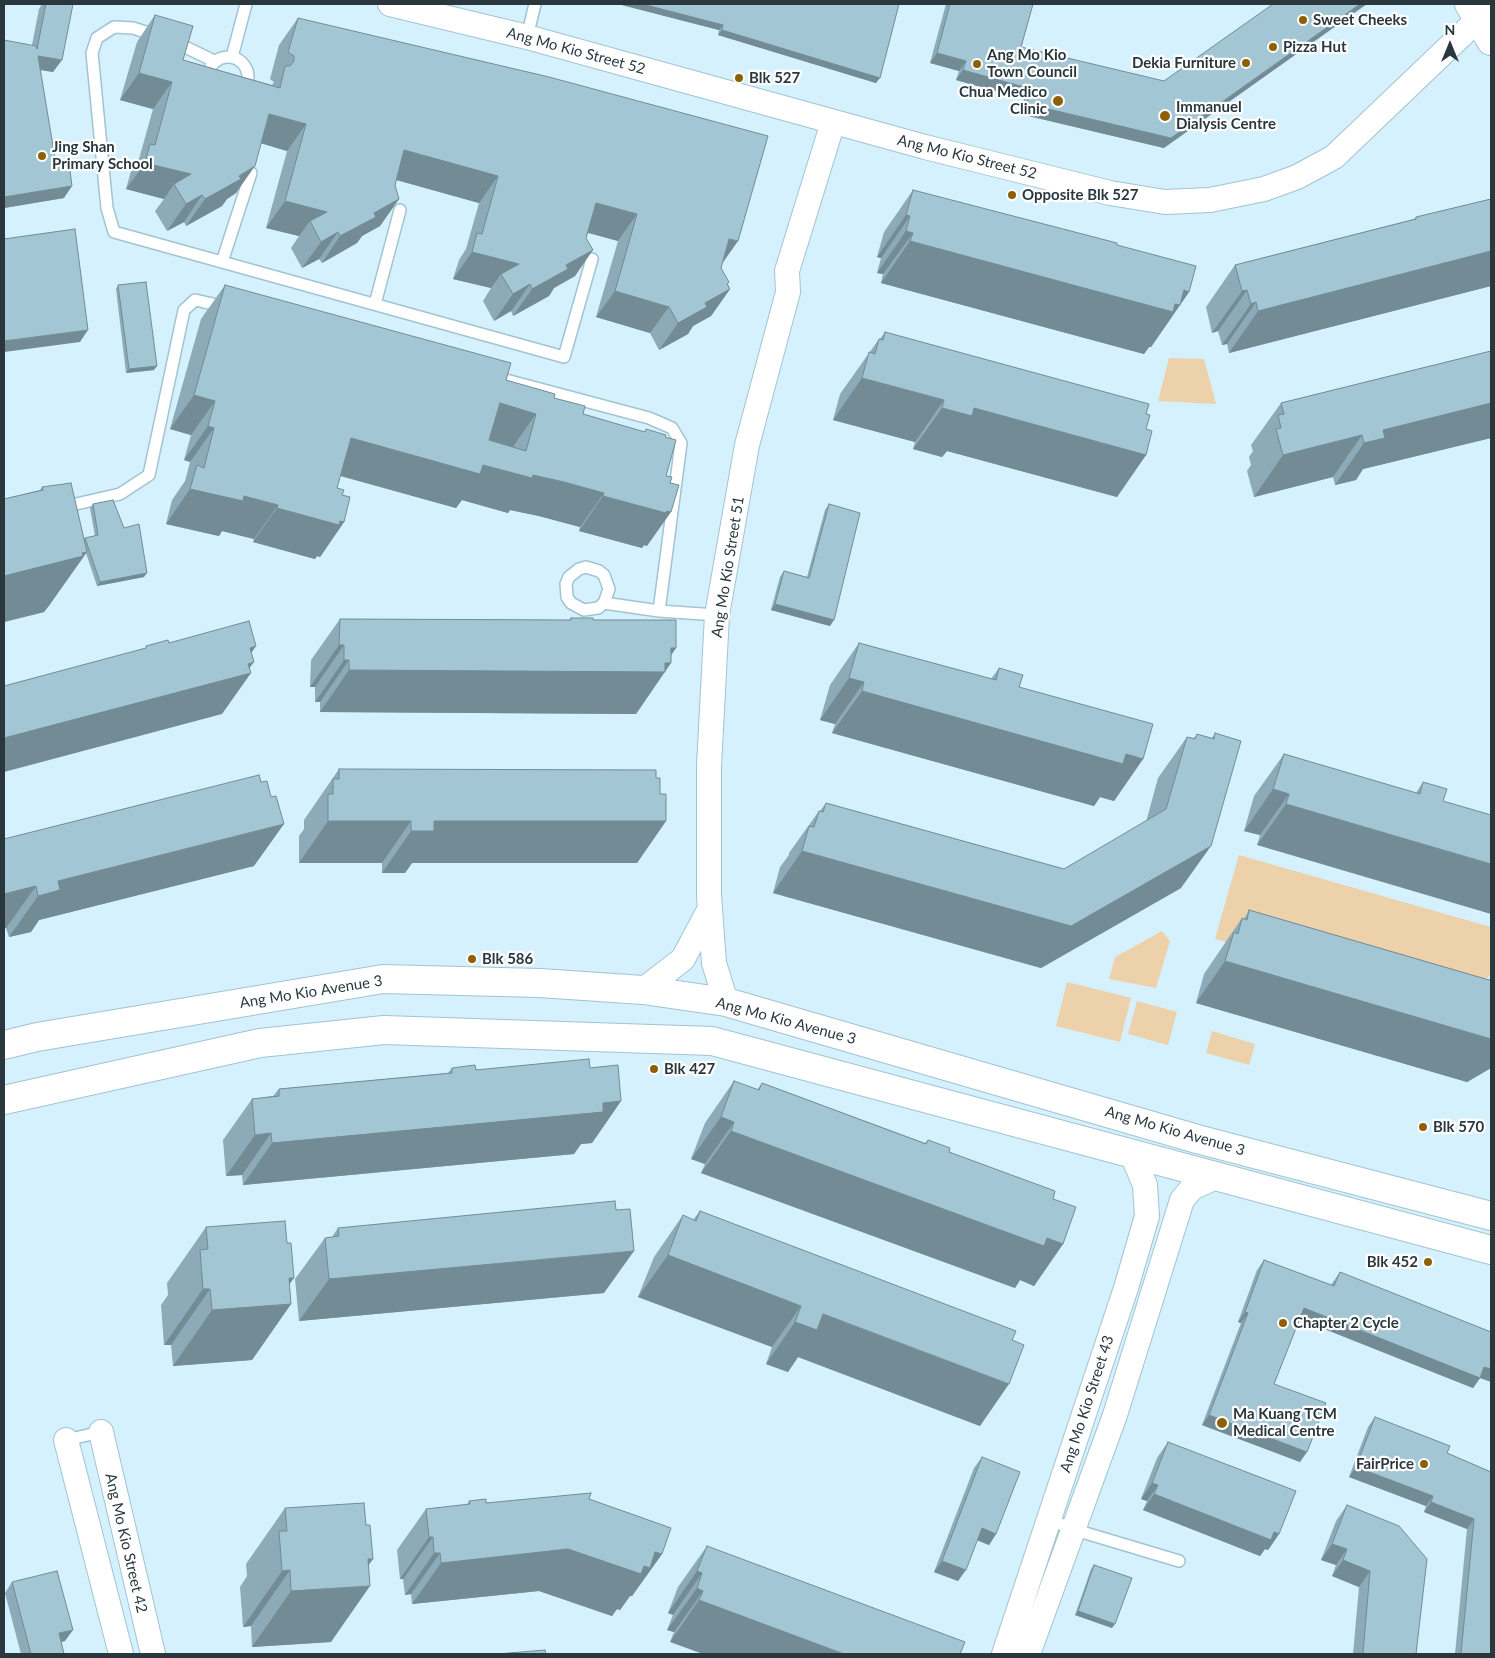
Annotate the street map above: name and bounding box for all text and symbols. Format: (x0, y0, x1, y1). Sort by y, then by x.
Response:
place label: Sweet Cheeks (1313, 11, 1407, 29)
marker: Sweet Cheeks (1297, 14, 1309, 26)
north arrow (1425, 20, 1475, 70)
text: N (1445, 21, 1455, 38)
street label: Ang Mo Kio Street 52 (505, 24, 647, 78)
place label: Pizza Hut (1283, 38, 1347, 56)
marker: Pizza Hut (1267, 41, 1279, 53)
place label: Ang Mo Kio Town Council (987, 46, 1077, 81)
place label: Dekia Furniture (1132, 54, 1236, 72)
marker: Dekia Furniture (1240, 57, 1252, 69)
marker: Ang Mo Kio Town Council (971, 58, 983, 70)
place label: Blk 527 (749, 69, 800, 87)
marker: Blk 527 (733, 72, 745, 84)
place label: Chua Medico Clinic (959, 83, 1047, 118)
marker: Chua Medico Clinic (1051, 94, 1065, 108)
place label: Immanuel Dialysis Centre (1176, 98, 1276, 133)
marker: Immanuel Dialysis Centre (1158, 109, 1172, 123)
street label: Ang Mo Kio Street 52 (896, 131, 1038, 183)
place label: Jing Shan Primary School (52, 138, 153, 173)
marker: Jing Shan Primary School (36, 150, 48, 162)
place label: Opposite Blk 527 (1022, 186, 1138, 204)
marker: Opposite Blk 527 (1006, 189, 1018, 201)
street label: Ang Mo Kio Street 51 (708, 495, 748, 639)
place label: Blk 586 (482, 950, 533, 968)
marker: Blk 586 (466, 953, 478, 965)
street label: Ang Mo Kio Avenue 3 (238, 972, 384, 1012)
street label: Ang Mo Kio Avenue 3 (714, 994, 858, 1048)
place label: Blk 427 (664, 1060, 715, 1078)
marker: Blk 427 (648, 1063, 660, 1075)
street label: Ang Mo Kio Avenue 3 (1103, 1102, 1247, 1160)
place label: Blk 570 (1433, 1118, 1484, 1136)
marker: Blk 570 (1417, 1121, 1429, 1133)
place label: Blk 452 (1367, 1253, 1418, 1271)
marker: Blk 452 (1422, 1256, 1434, 1268)
place label: Chapter 2 Cycle (1293, 1314, 1399, 1332)
marker: Chapter 2 Cycle (1277, 1317, 1289, 1329)
street label: Ang Mo Kio Street 43 (1056, 1333, 1118, 1475)
place label: Ma Kuang TCM Medical Centre (1233, 1405, 1337, 1440)
marker: Ma Kuang TCM Medical Centre (1215, 1416, 1229, 1430)
place label: FairPrice (1356, 1455, 1414, 1473)
marker: FairPrice (1418, 1458, 1430, 1470)
street label: Ang Mo Kio Street 42 (101, 1471, 151, 1615)

